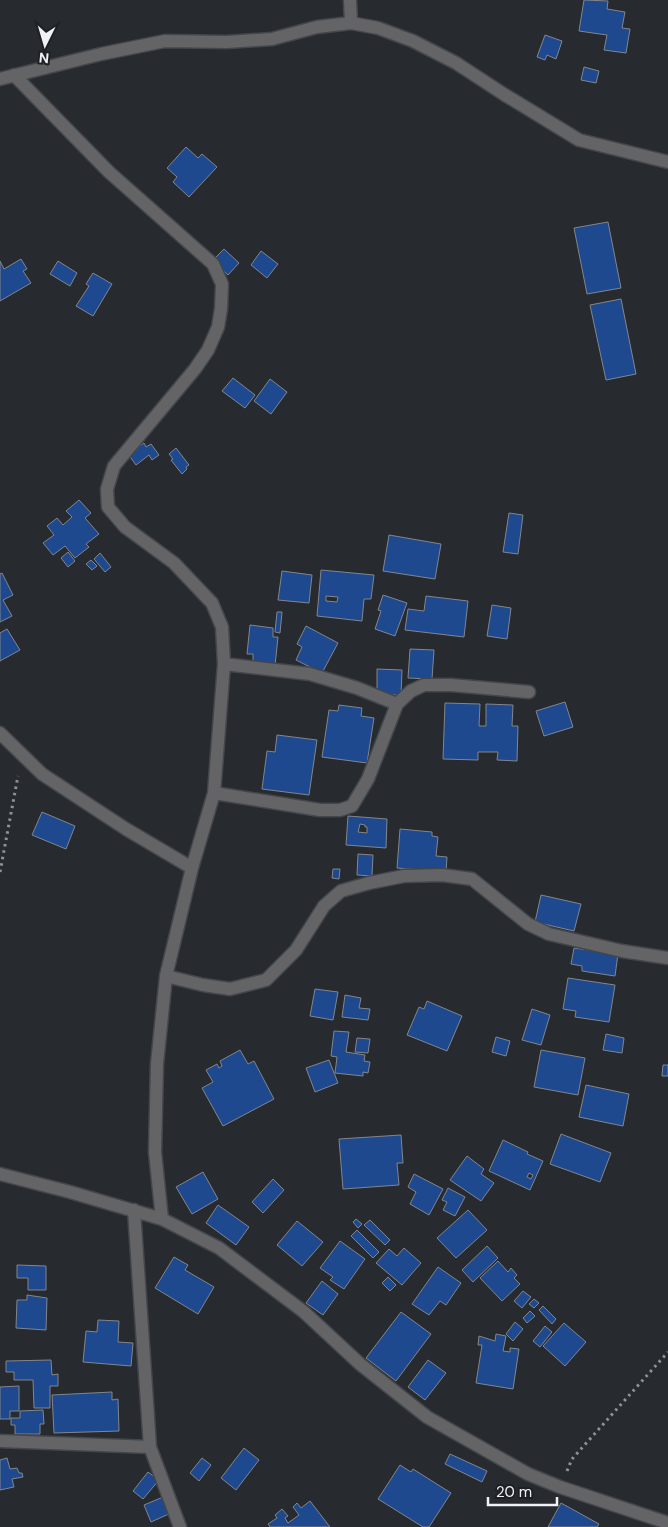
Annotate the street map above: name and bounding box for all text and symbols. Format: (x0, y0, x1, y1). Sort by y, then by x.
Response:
north arrow (20, 20, 70, 70)
text: N (38, 49, 50, 67)
scale bar (488, 1474, 557, 1506)
text: 20 m (496, 1482, 532, 1502)

